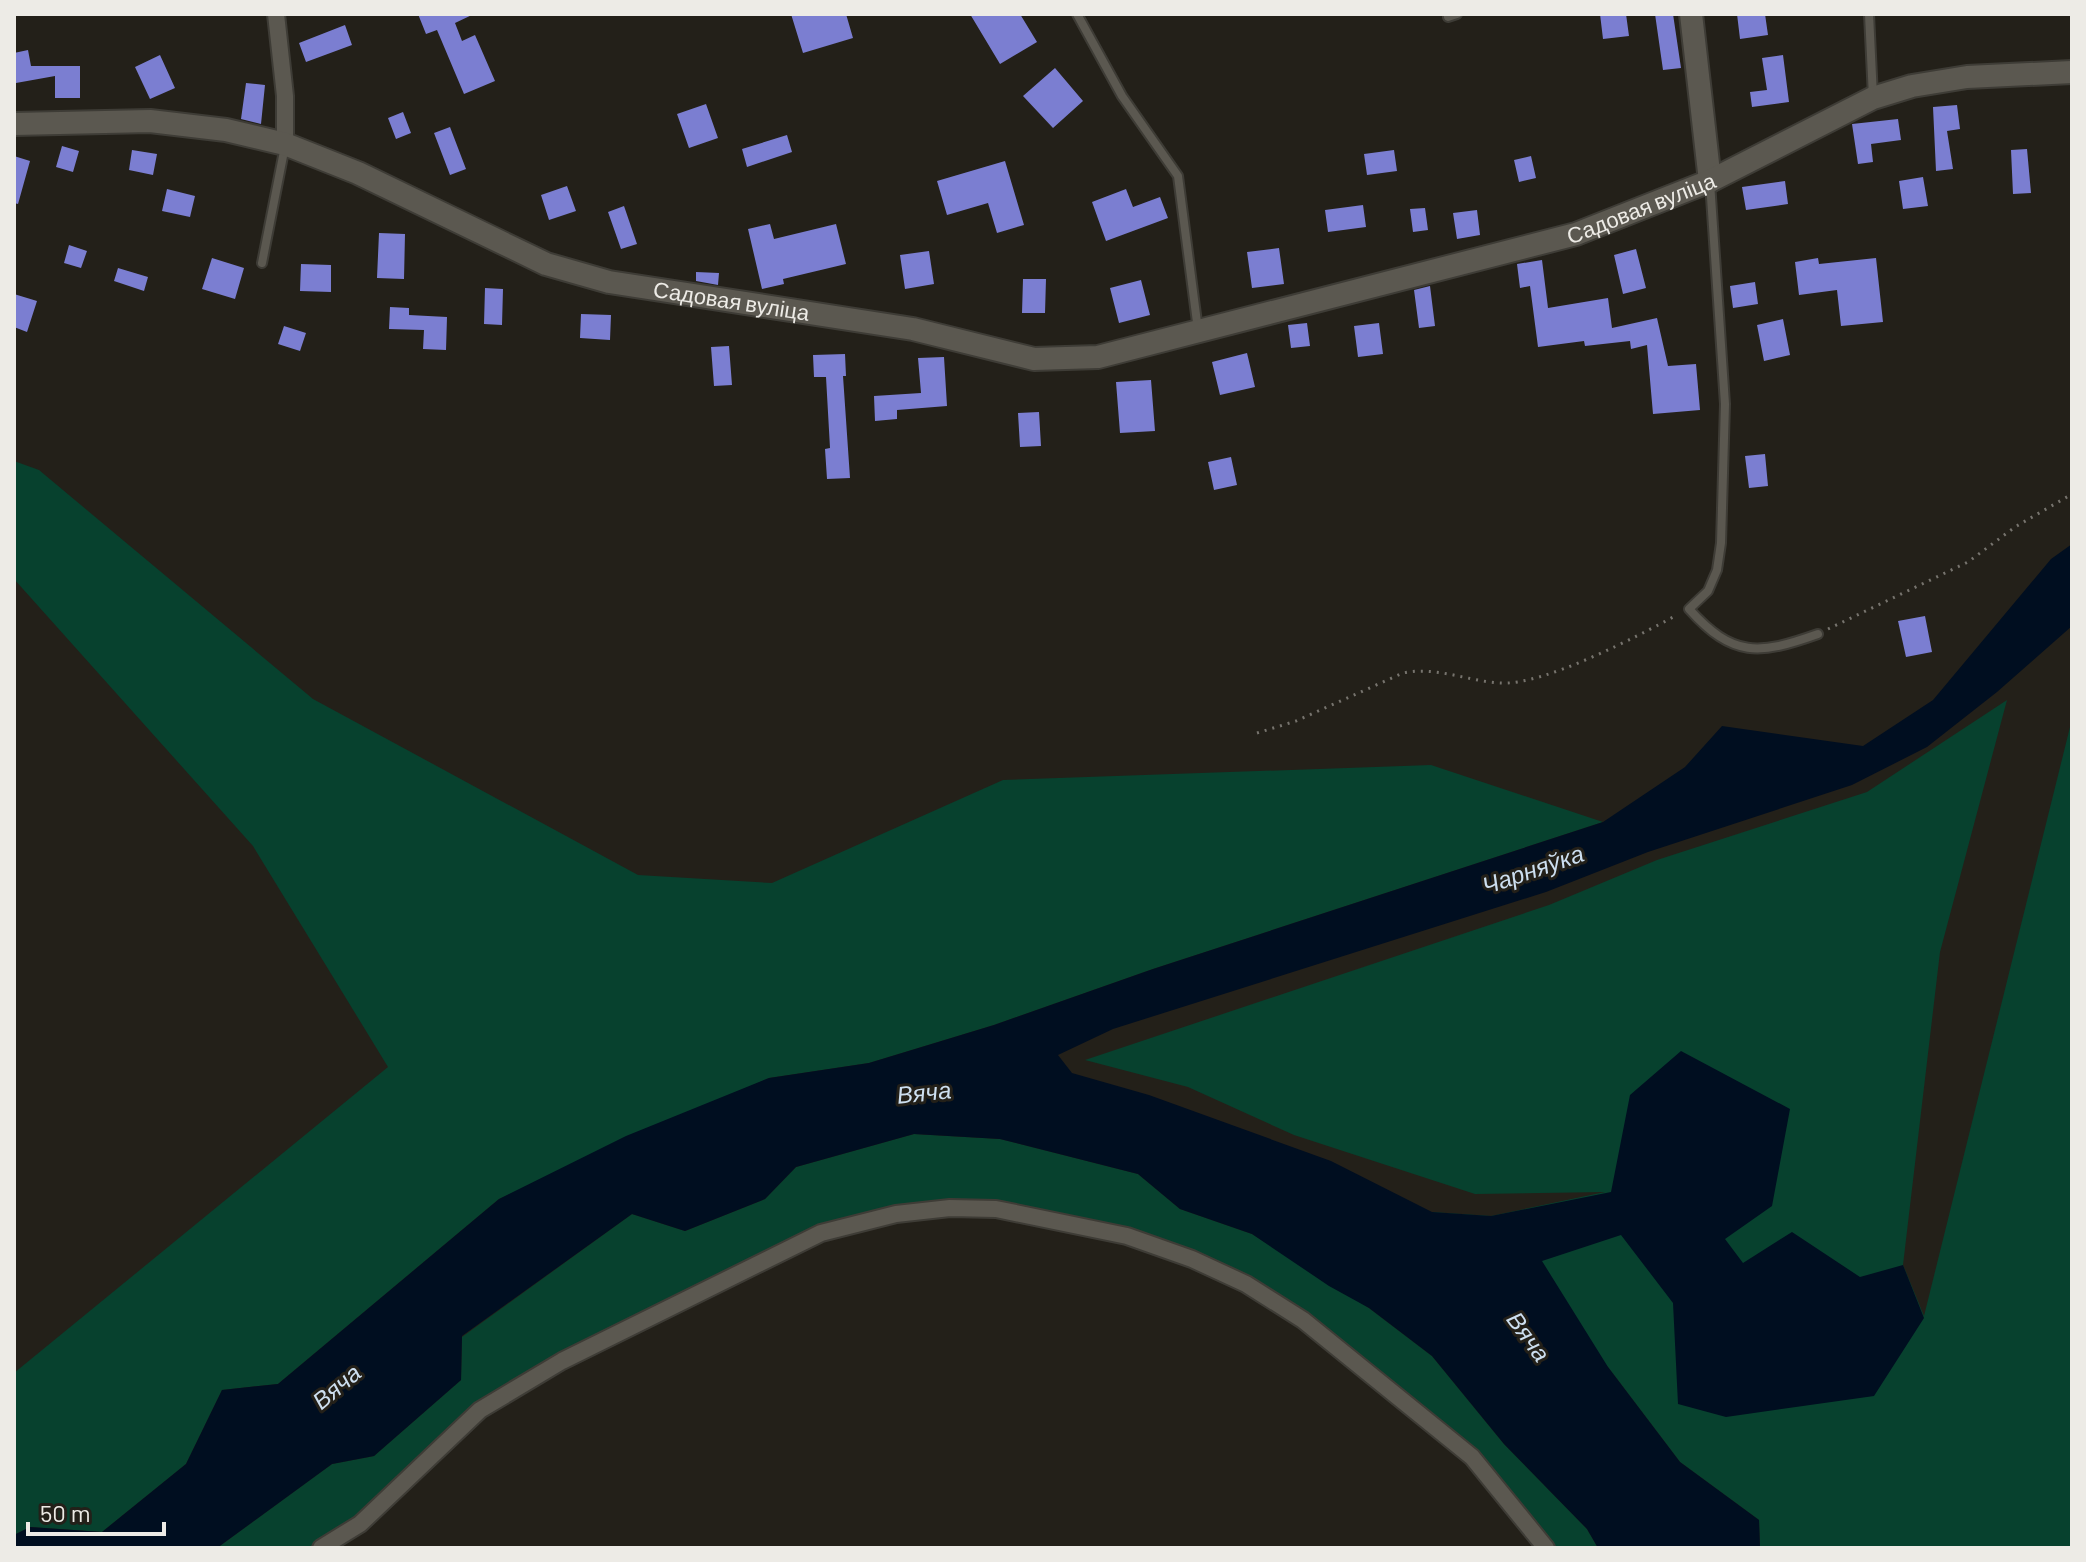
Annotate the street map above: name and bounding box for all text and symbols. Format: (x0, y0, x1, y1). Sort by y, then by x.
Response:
street label: Садовая вуліца (1564, 166, 1720, 248)
street label: Садовая вуліца (652, 275, 812, 325)
water label: Чарняўка (1478, 838, 1587, 899)
water label: Вяча (895, 1074, 953, 1109)
water label: Вяча (1501, 1306, 1557, 1367)
water label: Вяча (306, 1357, 366, 1415)
scale bar (28, 1486, 164, 1536)
text: 50 m (40, 1498, 91, 1527)

